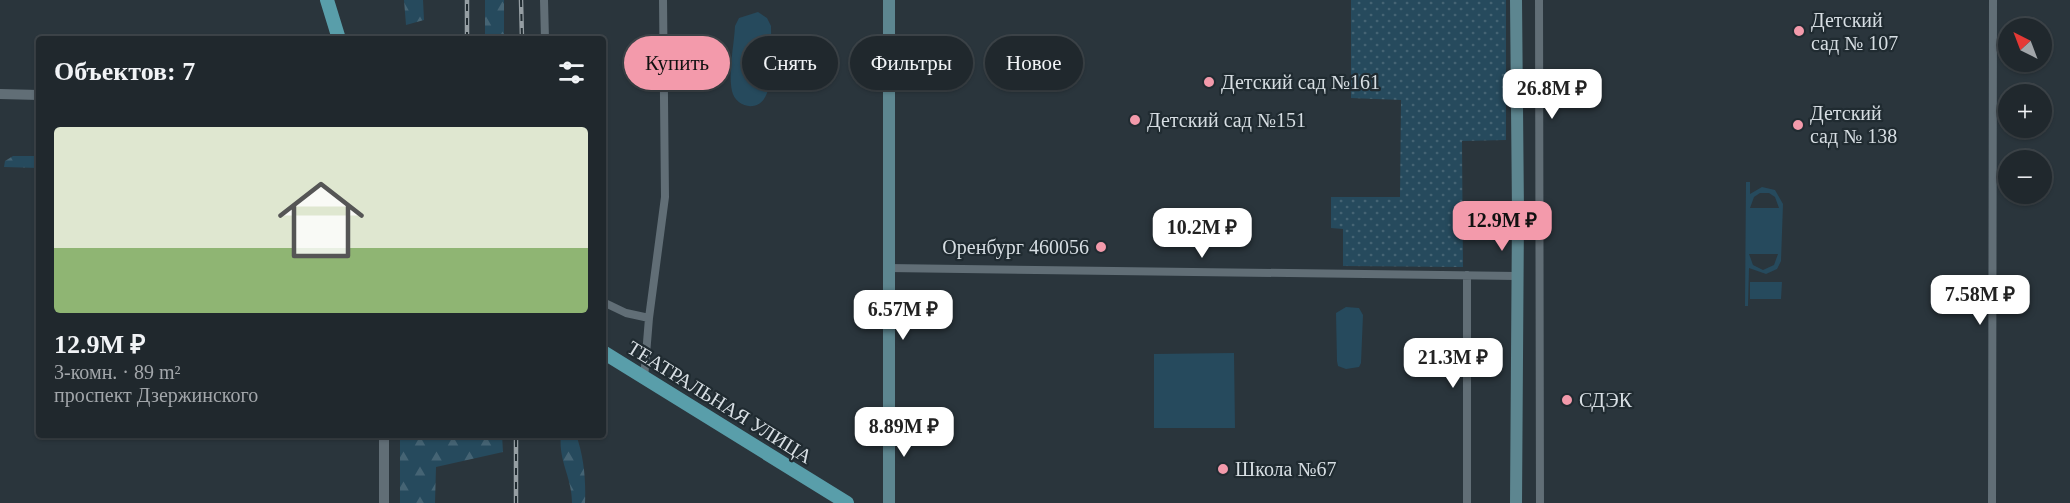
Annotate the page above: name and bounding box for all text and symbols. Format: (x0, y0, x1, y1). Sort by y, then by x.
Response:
place label: Детский сад № 107 (1811, 9, 1898, 55)
north arrow (1998, 18, 2052, 72)
map controls (1998, 18, 2052, 204)
marker: Детский сад № 107 (1792, 24, 1806, 38)
chip: Купить (624, 36, 730, 90)
chip: Снять (742, 36, 838, 90)
chip: Фильтры (850, 36, 973, 90)
chip: Новое (985, 36, 1083, 90)
icon: filters (555, 56, 588, 89)
text: Объектов: 7 (54, 57, 195, 86)
pin: 26.8M ₽ (1497, 69, 1607, 120)
place label: Детский сад №161 (1221, 71, 1380, 94)
marker: Детский сад №161 (1202, 75, 1216, 89)
text: 26.8M ₽ (1517, 77, 1587, 99)
button: + (1998, 84, 2052, 138)
place label: Детский сад № 138 (1810, 102, 1897, 148)
place label: Детский сад №151 (1147, 109, 1306, 132)
marker: Детский сад №151 (1128, 113, 1142, 127)
marker: Детский сад № 138 (1791, 118, 1805, 132)
button: − (1998, 150, 2052, 204)
icon: home (267, 166, 375, 274)
pin: 12.9M ₽ (1447, 201, 1557, 252)
pin: 10.2M ₽ (1147, 208, 1257, 259)
text: 12.9M ₽ (1467, 209, 1537, 231)
text: 10.2M ₽ (1167, 216, 1237, 238)
place label: Оренбург 460056 (942, 236, 1089, 259)
marker: Оренбург 460056 (1094, 240, 1108, 254)
pin: 7.58M ₽ (1925, 275, 2035, 326)
text: 7.58M ₽ (1945, 283, 2015, 305)
pin: 6.57M ₽ (848, 290, 958, 341)
text: 6.57M ₽ (868, 298, 938, 320)
text: 12.9M ₽ (54, 330, 146, 359)
street label: ТЕАТРАЛЬНАЯ УЛИЦА (623, 336, 817, 469)
pin: 21.3M ₽ (1398, 338, 1508, 389)
text: 21.3M ₽ (1418, 346, 1488, 368)
text: 3-комн. · 89 m² (54, 361, 181, 383)
text: проспект Дзержинского (54, 384, 258, 406)
place label: СДЭК (1579, 389, 1633, 412)
marker: СДЭК (1560, 393, 1574, 407)
pin: 8.89M ₽ (849, 407, 959, 458)
text: 8.89M ₽ (869, 415, 939, 437)
place label: Школа №67 (1235, 458, 1337, 480)
marker: Школа №67 (1216, 462, 1230, 476)

